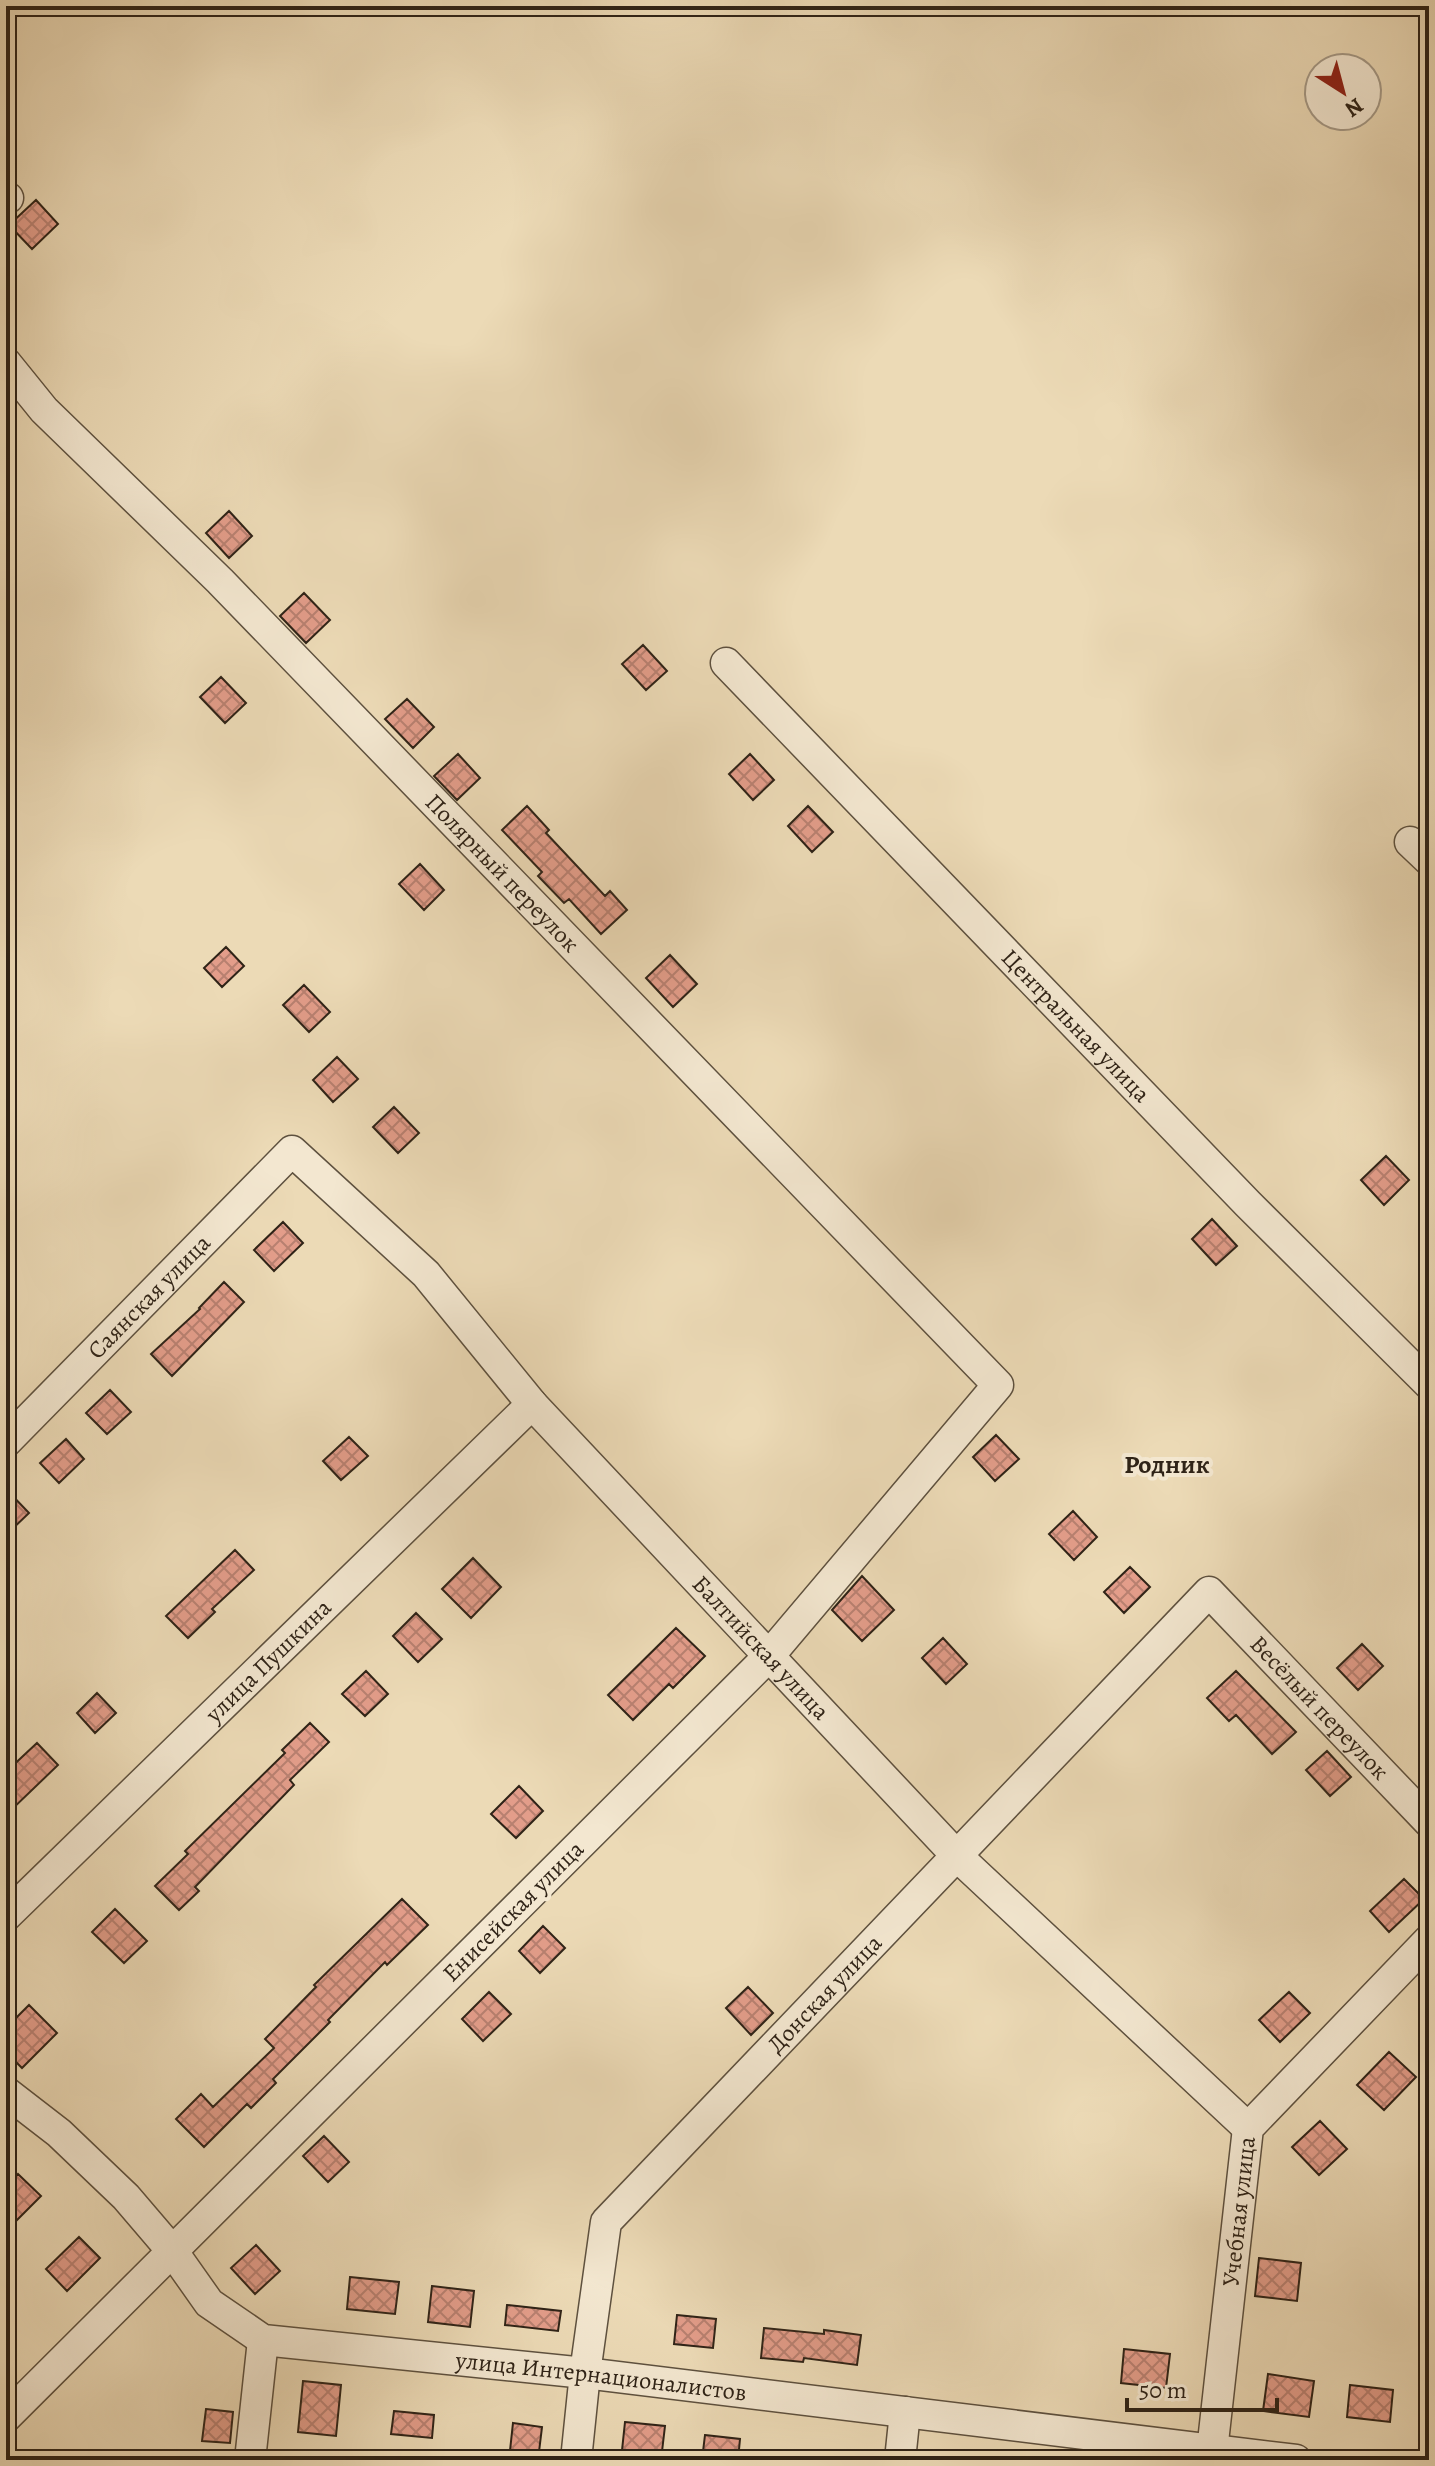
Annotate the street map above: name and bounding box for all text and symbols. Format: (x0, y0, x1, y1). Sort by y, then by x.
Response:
north arrow (1303, 52, 1383, 132)
text: N (1339, 91, 1369, 124)
street label: Полярный переулок (418, 787, 587, 959)
street label: Центральная улица (994, 942, 1157, 1109)
street label: Саянская улица (81, 1227, 217, 1366)
district label: Родник (1124, 1447, 1210, 1482)
street label: Балтийская улица (685, 1568, 837, 1727)
street label: улица Пушкина (197, 1592, 338, 1730)
street label: Весёлый переулок (1243, 1628, 1396, 1787)
street label: Енисейская улица (435, 1833, 591, 1989)
street label: Донская улица (760, 1927, 889, 2060)
street label: Учебная улица (1214, 2135, 1263, 2288)
street label: улица Интернационалистов (453, 2344, 748, 2409)
scale bar (1127, 2362, 1277, 2412)
text: 50 m (1139, 2374, 1187, 2406)

